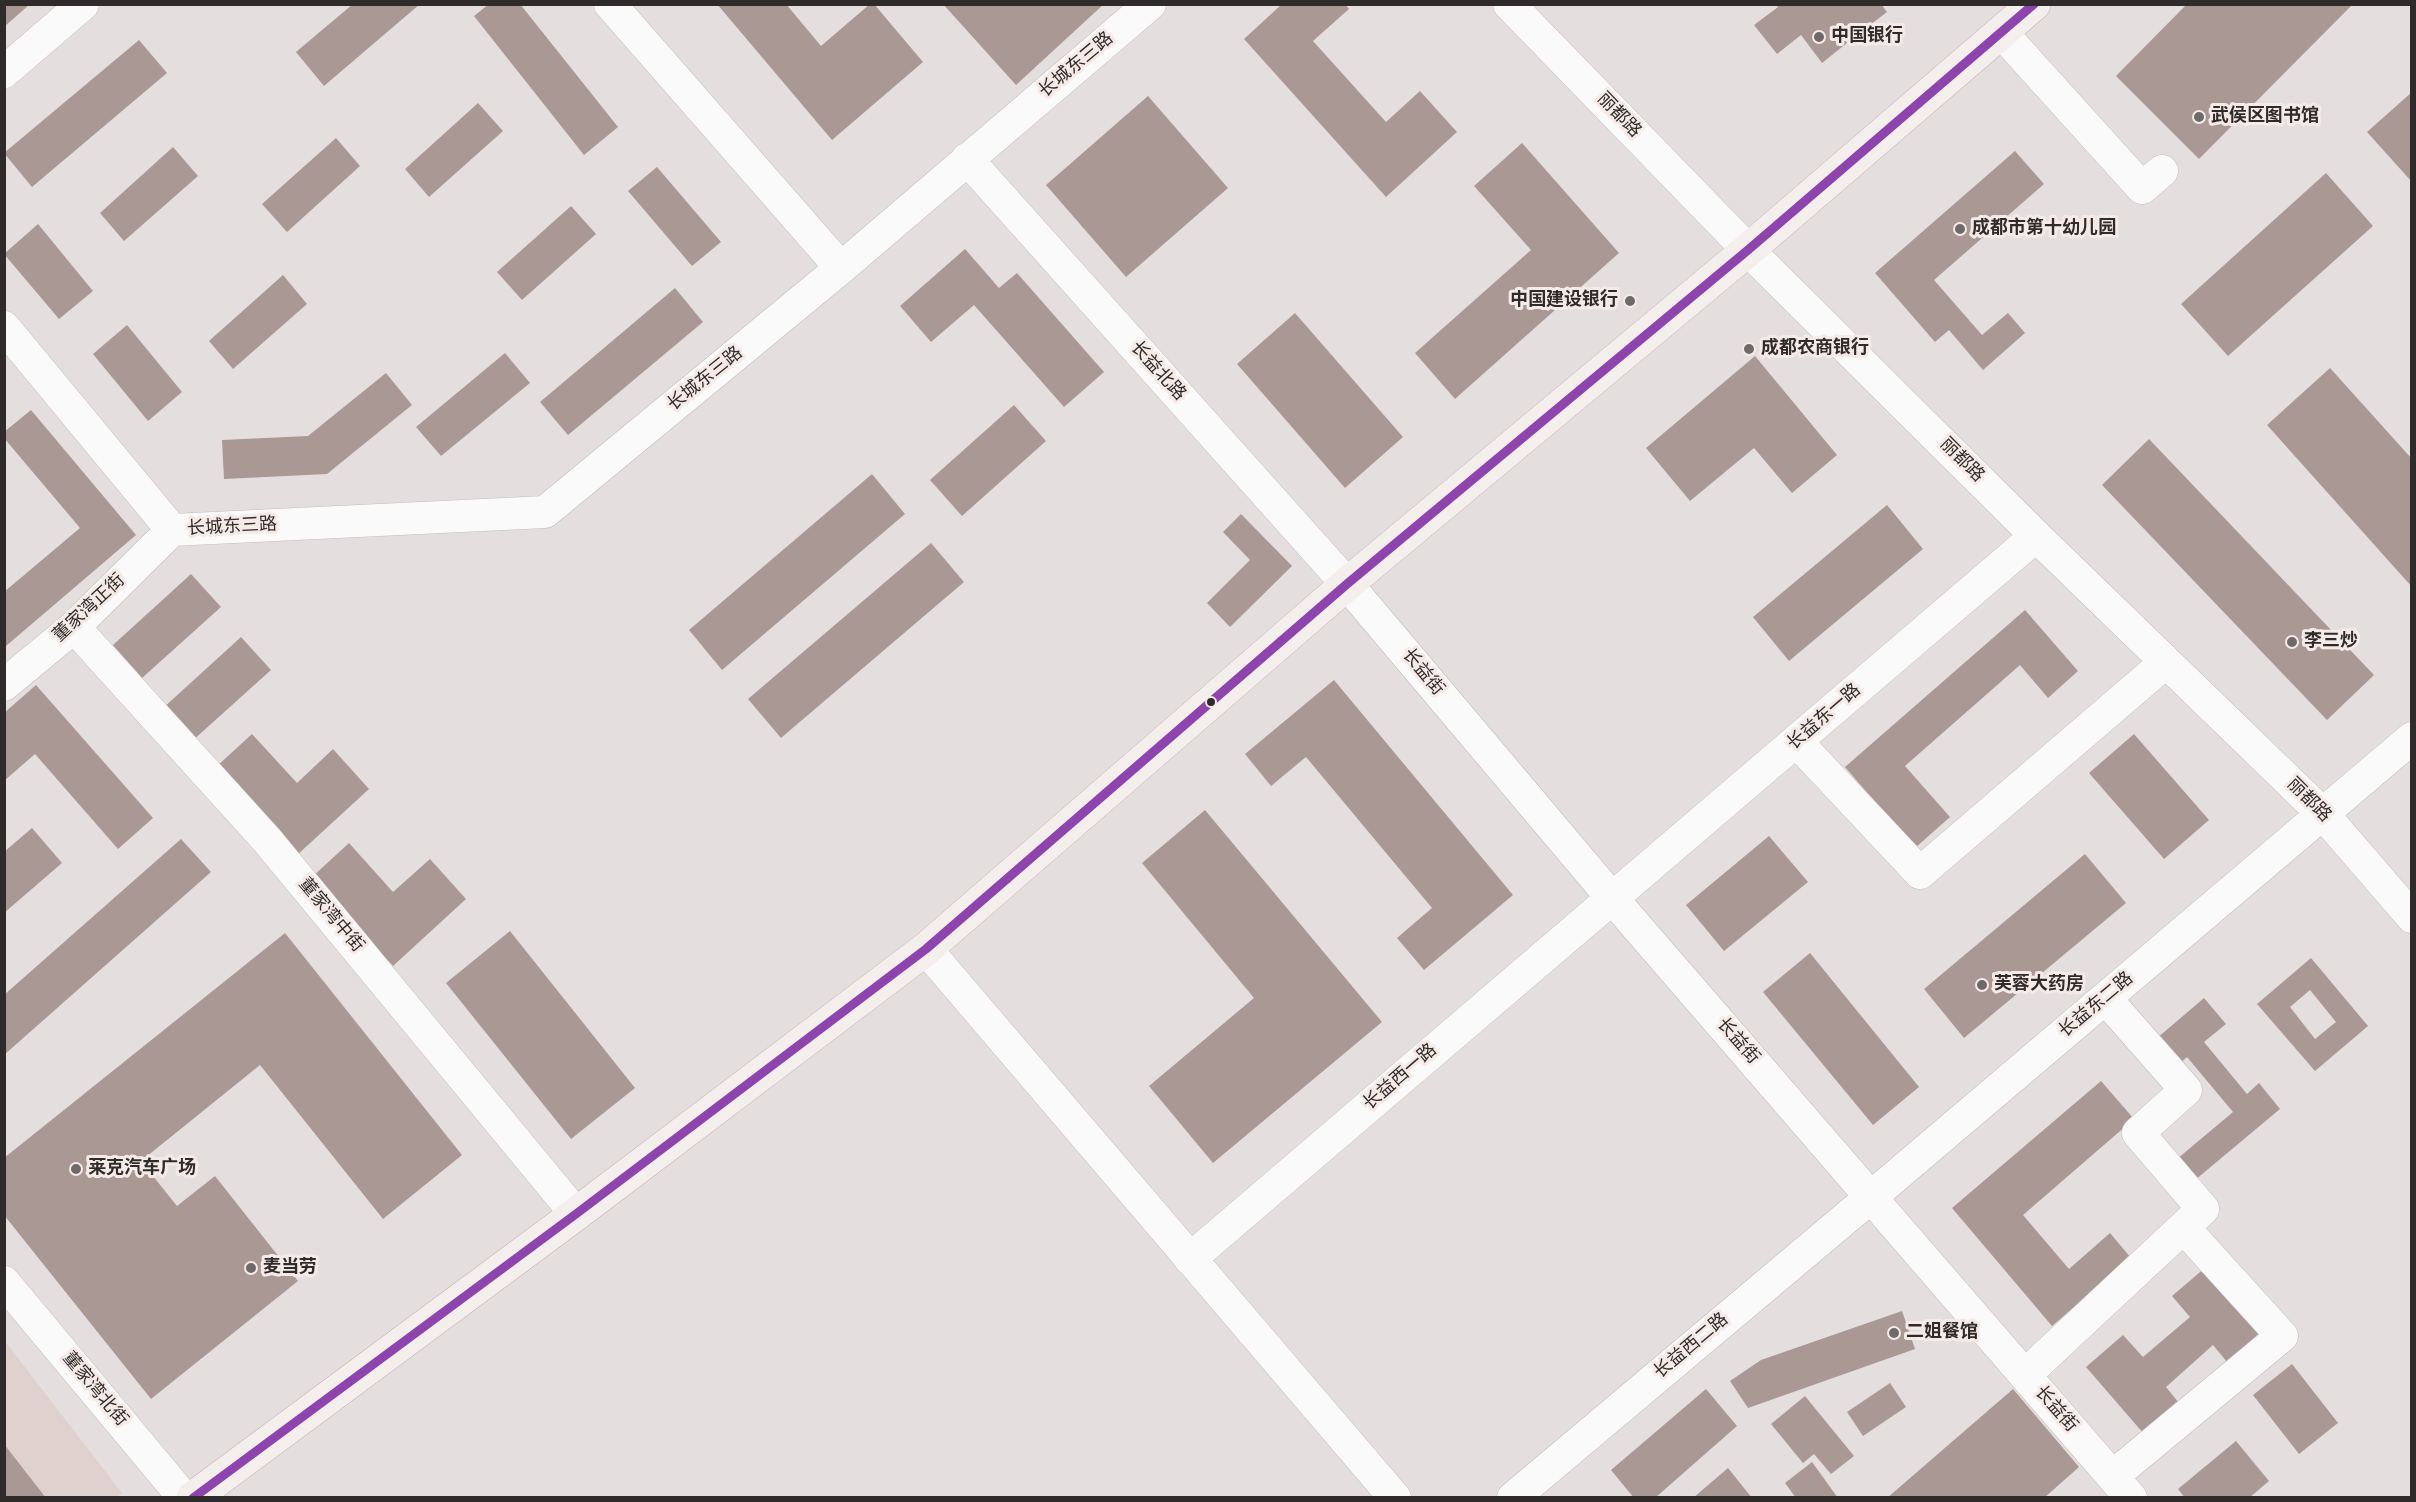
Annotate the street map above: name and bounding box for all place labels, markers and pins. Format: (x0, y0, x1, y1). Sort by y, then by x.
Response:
place label: 中国银行 (1831, 26, 1903, 48)
marker: 中国银行 (1812, 30, 1826, 44)
place label: 武侯区图书馆 (2211, 106, 2319, 128)
marker: 武侯区图书馆 (2192, 110, 2206, 124)
place label: 成都市第十幼儿园 (1972, 218, 2116, 240)
marker: 成都市第十幼儿园 (1953, 222, 1967, 236)
place label: 中国建设银行 (1510, 290, 1618, 312)
marker: 中国建设银行 (1623, 294, 1637, 308)
place label: 成都农商银行 (1761, 338, 1869, 360)
marker: 成都农商银行 (1742, 342, 1756, 356)
place label: 李三炒 (2304, 631, 2358, 653)
marker: 李三炒 (2285, 635, 2299, 649)
unlabelled marker (1205, 696, 1217, 708)
place label: 芙蓉大药房 (1994, 974, 2084, 996)
marker: 芙蓉大药房 (1975, 978, 1989, 992)
place label: 莱克汽车广场 (88, 1158, 196, 1180)
marker: 莱克汽车广场 (69, 1162, 83, 1176)
place label: 麦当劳 (263, 1257, 317, 1279)
marker: 麦当劳 (244, 1261, 258, 1275)
place label: 二姐餐馆 (1906, 1322, 1978, 1344)
marker: 二姐餐馆 (1887, 1326, 1901, 1340)

